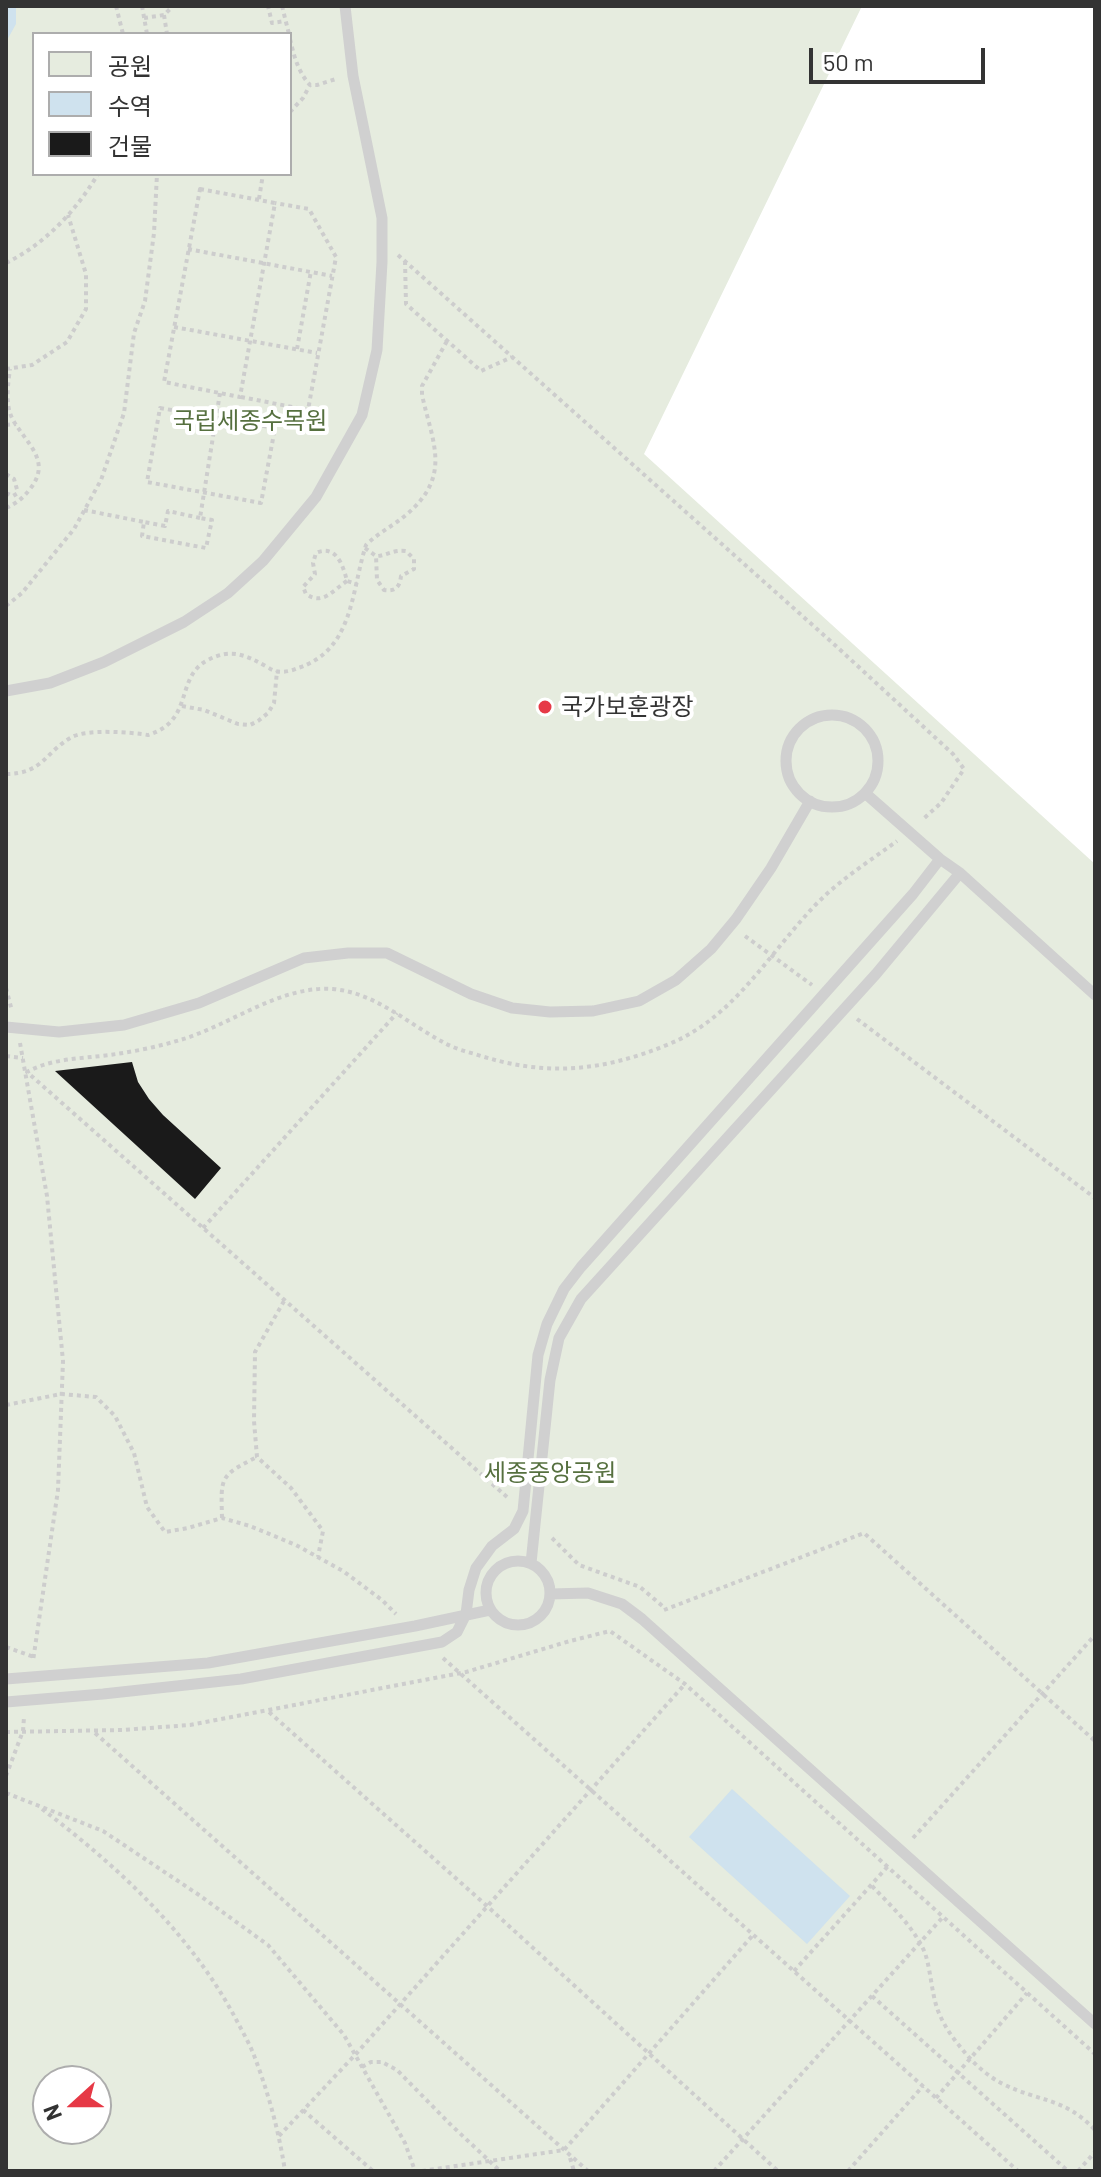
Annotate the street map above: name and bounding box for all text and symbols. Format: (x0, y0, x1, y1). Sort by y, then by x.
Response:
legend (32, 32, 292, 176)
scale bar (813, 32, 989, 82)
text: 50 m (823, 47, 874, 76)
text: 공원 (108, 51, 152, 80)
text: 수역 (108, 91, 152, 120)
text: 건물 (108, 131, 152, 160)
park label: 국립세종수목원 (173, 407, 327, 435)
place label: 국가보훈광장 (561, 693, 693, 721)
marker: 국가보훈광장 (536, 698, 554, 716)
park label: 세종중앙공원 (484, 1459, 616, 1487)
north arrow (32, 2065, 112, 2145)
text: N (37, 2101, 66, 2124)

